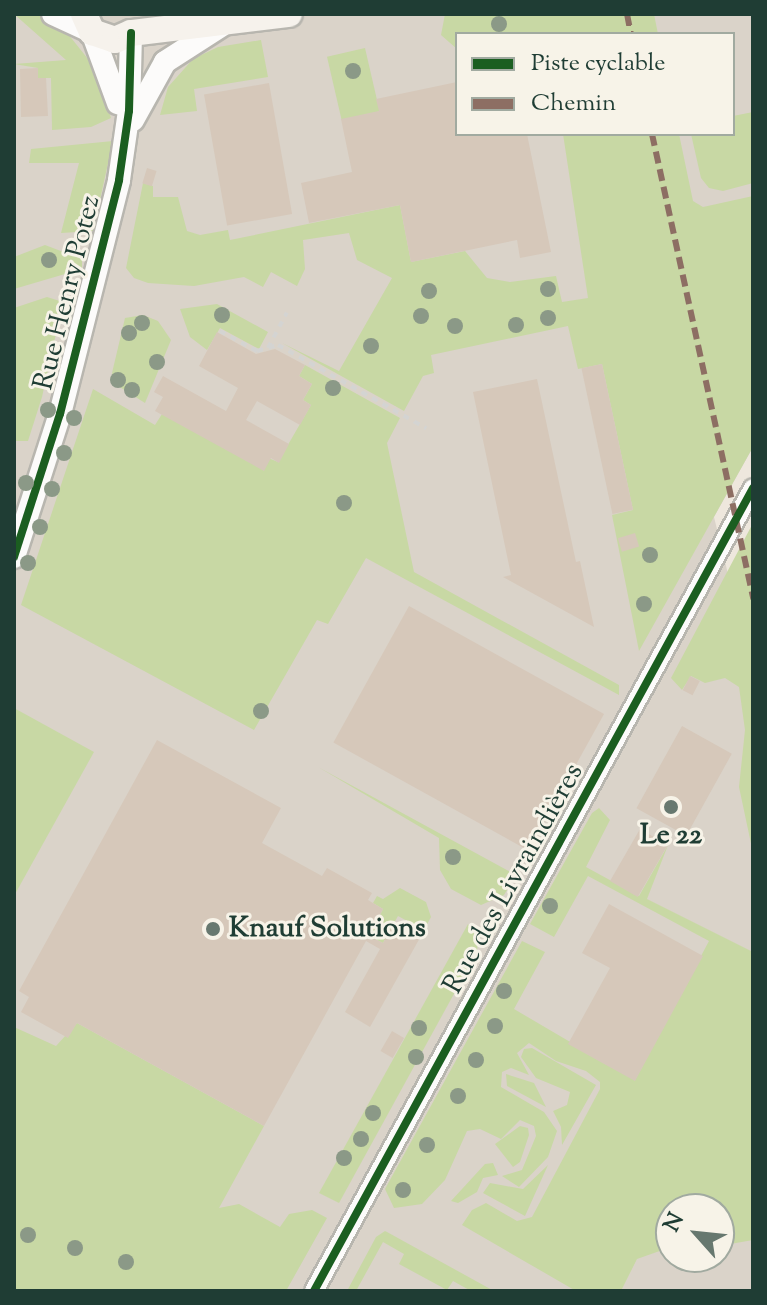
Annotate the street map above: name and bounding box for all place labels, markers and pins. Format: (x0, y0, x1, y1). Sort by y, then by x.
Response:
marker: Le 22 (662, 798, 680, 816)
place label: Le 22 (640, 819, 702, 853)
place label: Knauf Solutions (229, 912, 426, 946)
marker: Knauf Solutions (204, 920, 222, 938)

